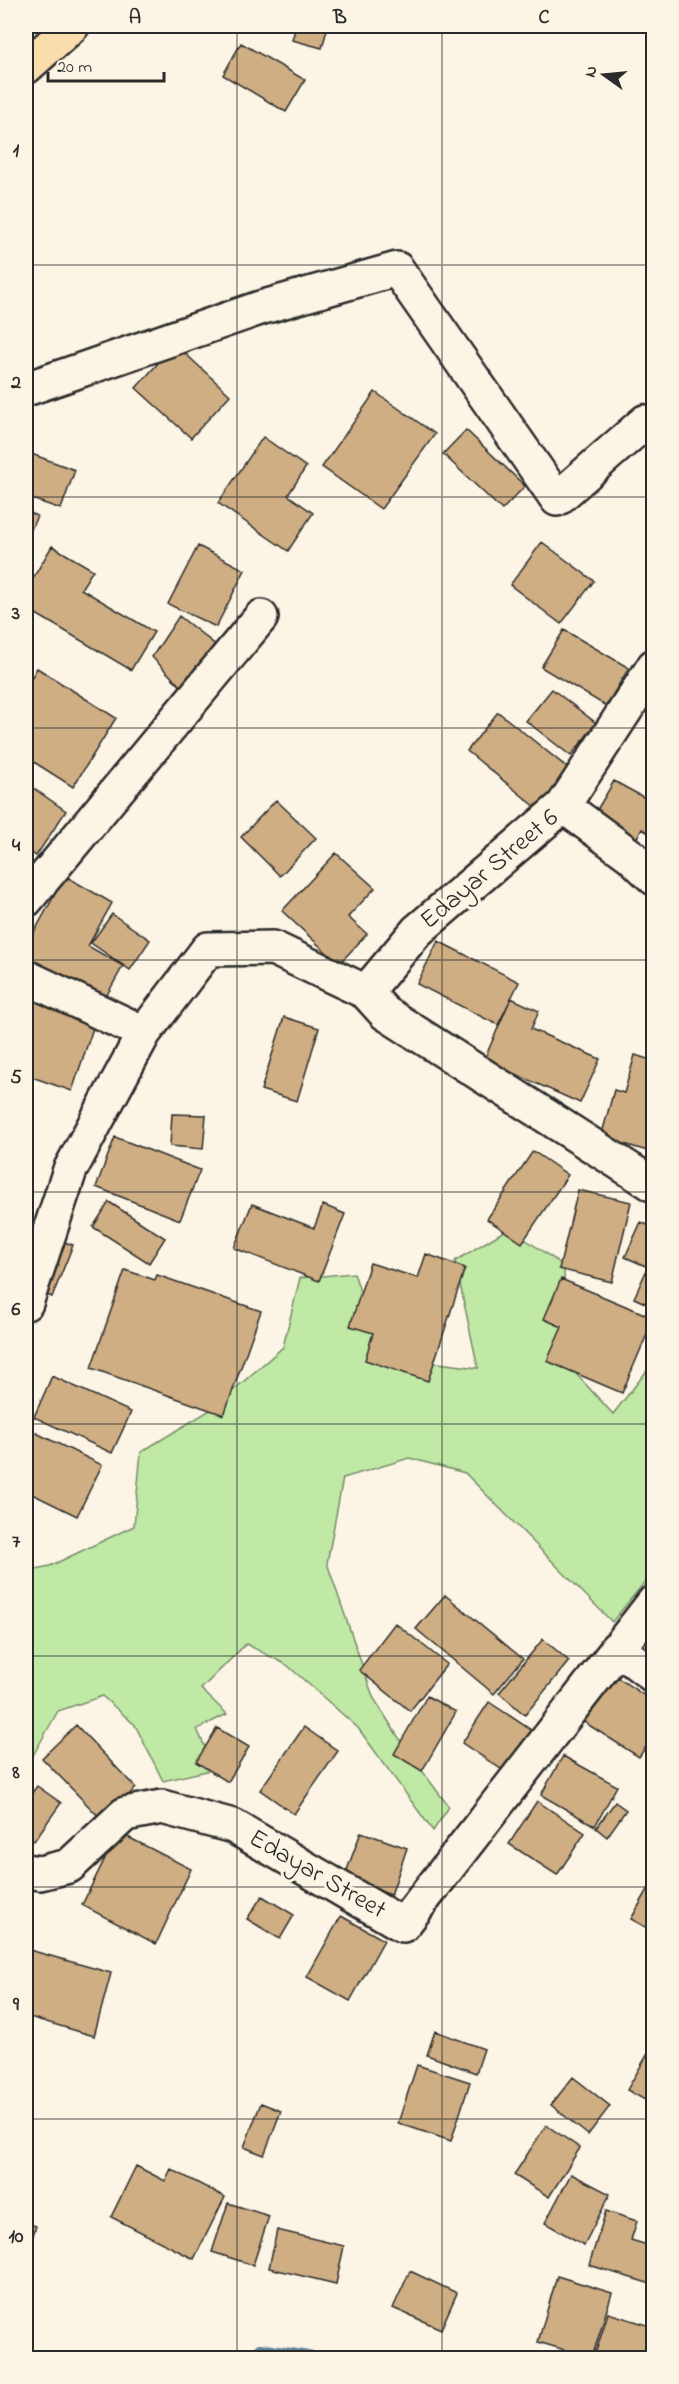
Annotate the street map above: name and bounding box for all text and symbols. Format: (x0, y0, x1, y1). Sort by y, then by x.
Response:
text: A (129, 4, 141, 33)
text: B (332, 4, 347, 33)
text: C (539, 4, 550, 33)
scale bar (48, 45, 164, 83)
north arrow (574, 45, 634, 105)
text: 20 m (57, 55, 92, 81)
text: N (578, 63, 604, 80)
text: 1 (13, 137, 20, 166)
text: 2 (10, 369, 21, 398)
text: 3 (11, 600, 20, 629)
street label: Edayar Street 6 (412, 801, 568, 939)
text: 4 (12, 832, 21, 861)
text: 5 (10, 1064, 22, 1093)
text: 6 (12, 1296, 21, 1325)
text: 7 (12, 1528, 21, 1557)
text: 8 (11, 1759, 20, 1788)
street label: Edayar Street (241, 1820, 393, 1930)
text: 9 (12, 1991, 20, 2020)
text: 10 (9, 2223, 24, 2252)

